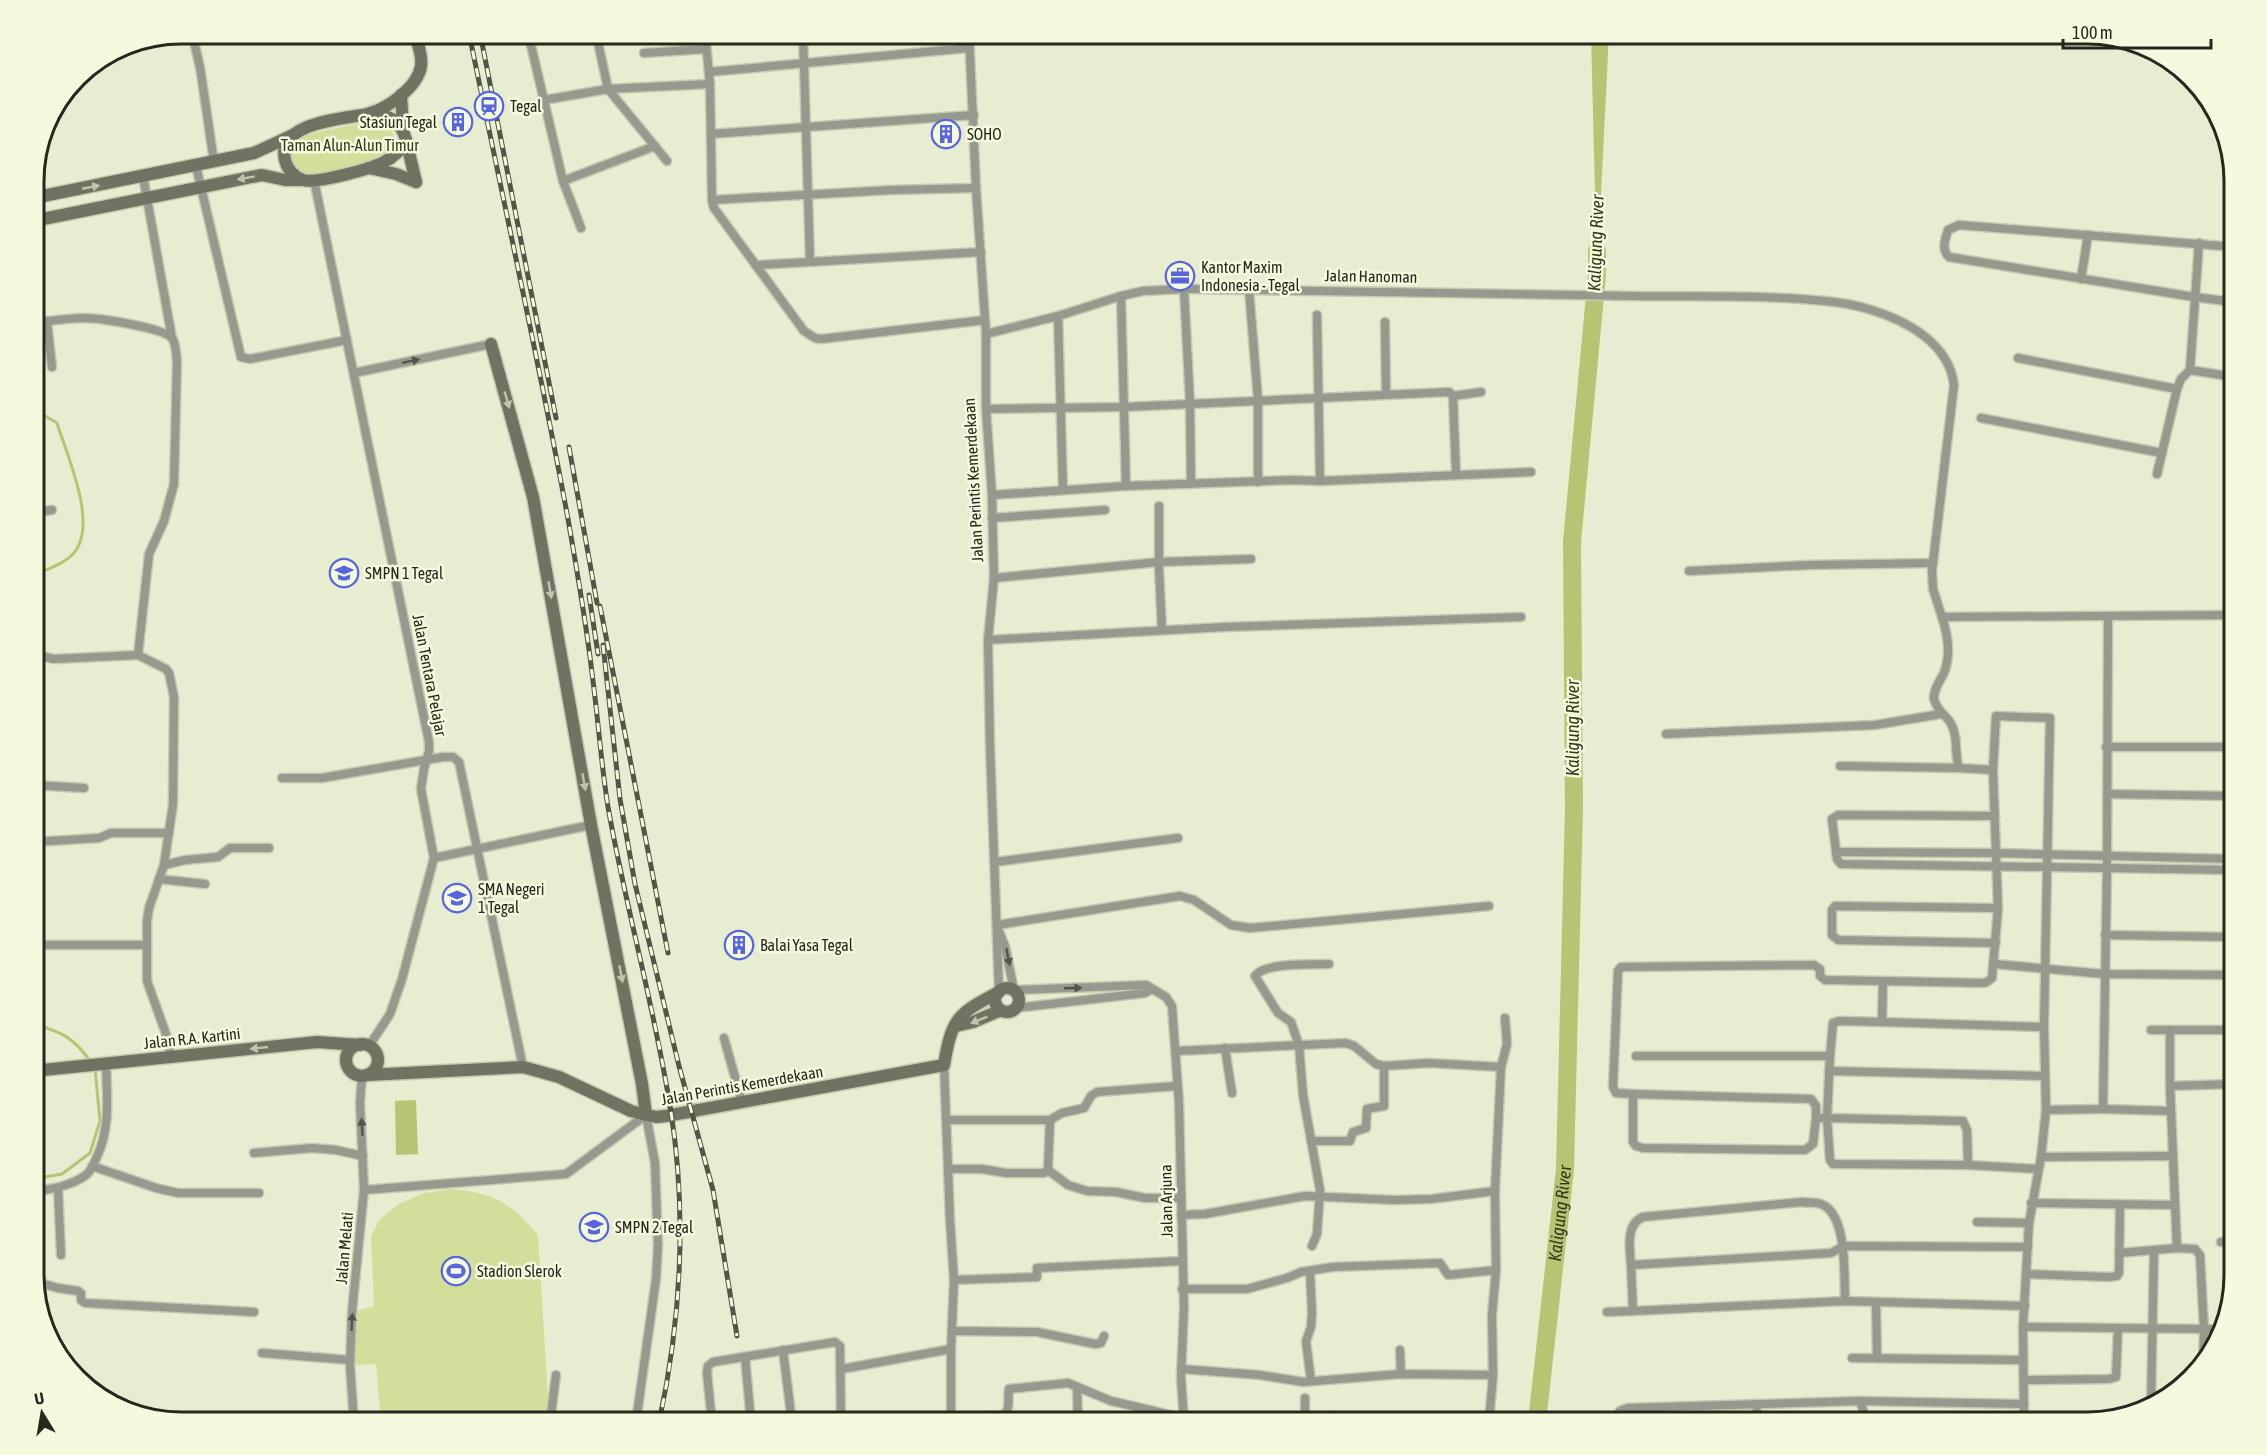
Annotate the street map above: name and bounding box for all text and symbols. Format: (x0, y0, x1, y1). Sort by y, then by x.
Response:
scale bar (2063, 12, 2212, 50)
text: 100 m (2072, 22, 2113, 43)
station icon: Tegal (473, 90, 505, 122)
place label: Tegal (510, 97, 542, 116)
building icon: Stasiun Tegal (442, 106, 474, 138)
place label: Stasiun Tegal (360, 113, 438, 132)
building icon: SOHO (930, 118, 962, 150)
place label: SOHO (967, 125, 1002, 143)
park label: Taman Alun-Alun Timur (281, 136, 419, 154)
one-way arrow (236, 174, 255, 183)
one-way arrow (81, 182, 100, 191)
water label: Kaligung River (1583, 194, 1608, 292)
place label: Kantor Maxim Indonesia - Tegal (1201, 258, 1300, 295)
office icon: Kantor Maxim Indonesia - Tegal (1164, 260, 1196, 292)
street label: Jalan Hanoman (1324, 266, 1418, 286)
one-way arrow (402, 356, 421, 365)
one-way arrow (502, 391, 512, 409)
street label: Jalan Perintis Kemerdekaan (960, 398, 986, 562)
school or university icon: SMPN 1 Tegal (328, 557, 360, 589)
place label: SMPN 1 Tegal (365, 564, 444, 583)
one-way arrow (546, 581, 555, 600)
street label: Jalan Tentara Pelajar (408, 613, 451, 738)
water label: Kaligung River (1562, 679, 1583, 776)
one-way arrow (580, 773, 589, 792)
place label: SMA Negeri 1 Tegal (478, 880, 544, 917)
school or university icon: SMA Negeri 1 Tegal (441, 882, 473, 914)
building icon: Balai Yasa Tegal (723, 929, 755, 961)
place label: Balai Yasa Tegal (760, 936, 854, 955)
one-way arrow (1004, 948, 1013, 967)
one-way arrow (617, 964, 626, 983)
one-way arrow (1063, 983, 1082, 993)
one-way arrow (970, 1016, 988, 1025)
street label: Jalan R.A. Kartini (143, 1024, 241, 1052)
one-way arrow (249, 1043, 268, 1053)
street label: Jalan Perintis Kemerdekaan (660, 1062, 824, 1108)
one-way arrow (357, 1118, 366, 1137)
street label: Jalan Arjuna (1156, 1164, 1177, 1238)
water label: Kaligung River (1544, 1164, 1575, 1262)
street label: Jalan Melati (332, 1211, 356, 1285)
school or university icon: SMPN 2 Tegal (578, 1211, 610, 1243)
place label: SMPN 2 Tegal (615, 1218, 694, 1237)
sports icon: Stadion Slerok (440, 1255, 472, 1287)
place label: Stadion Slerok (477, 1262, 562, 1280)
one-way arrow (348, 1312, 357, 1331)
north arrow (12, 1383, 72, 1443)
text: U (33, 1389, 45, 1408)

